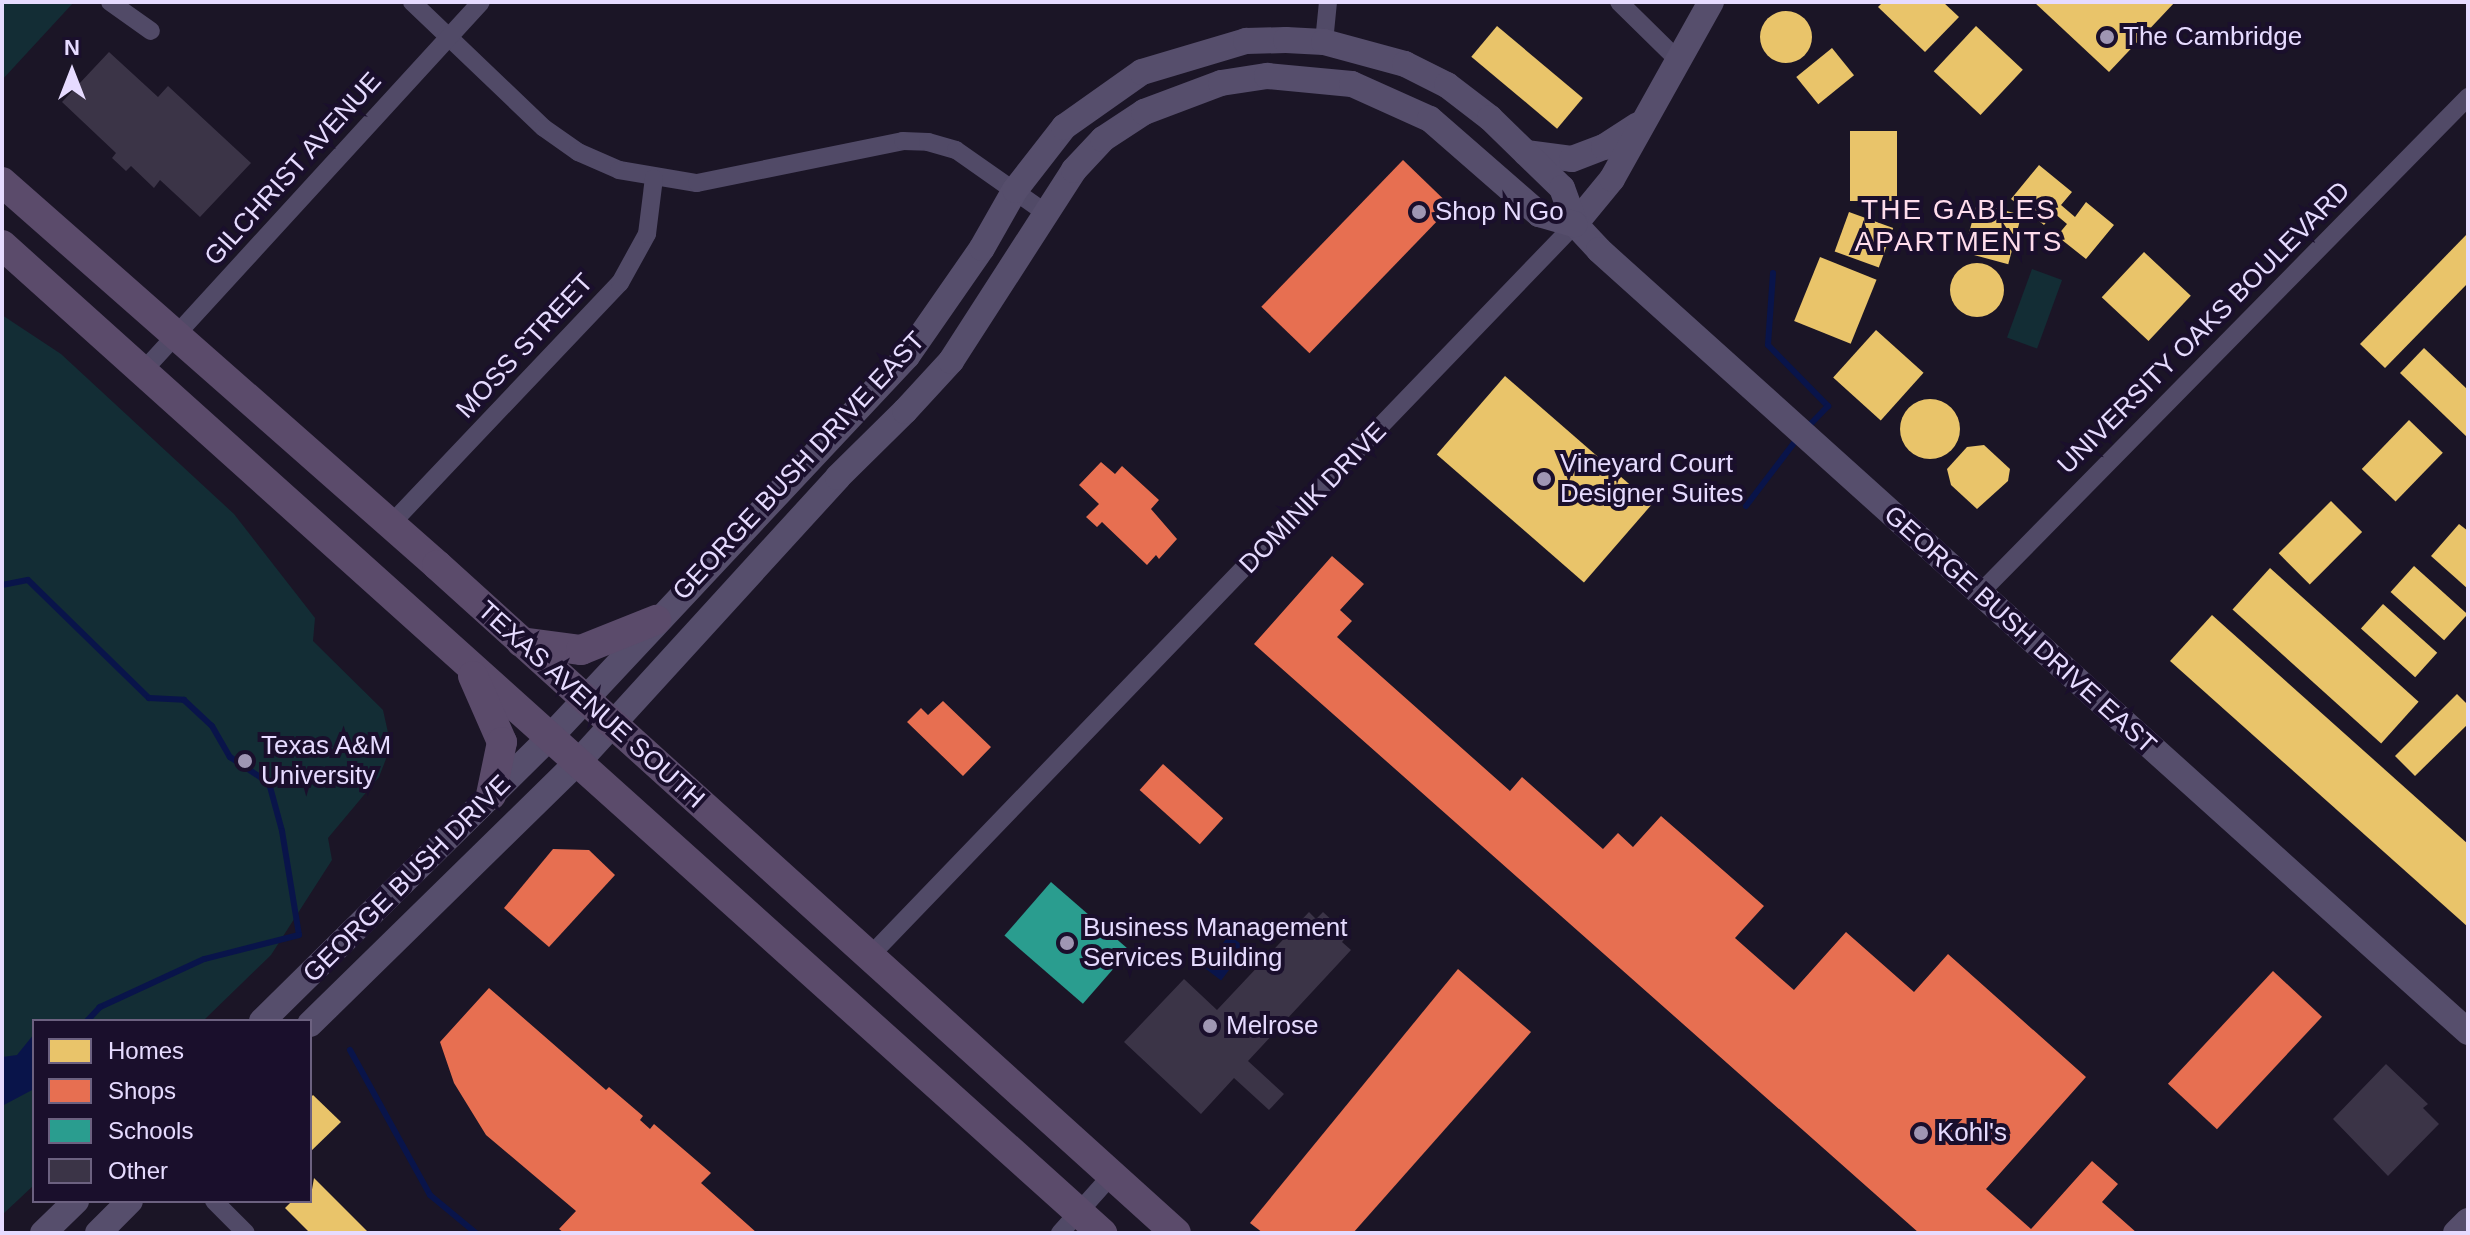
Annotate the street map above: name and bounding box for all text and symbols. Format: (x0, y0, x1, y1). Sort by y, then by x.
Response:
place label: The Cambridge (2123, 21, 2302, 53)
marker: The Cambridge (2098, 28, 2116, 46)
north arrow (32, 32, 112, 112)
text: N (64, 35, 80, 60)
street label: GILCHRIST AVENUE (197, 65, 389, 273)
street label: UNIVERSITY OAKS BOULEVARD (2051, 175, 2357, 481)
district label: THE GABLES APARTMENTS (1855, 193, 2063, 259)
place label: Shop N Go (1435, 196, 1564, 228)
marker: Shop N Go (1410, 203, 1428, 221)
street label: MOSS STREET (450, 267, 600, 425)
street label: GEORGE BUSH DRIVE EAST (666, 325, 932, 607)
street label: DOMINIK DRIVE (1233, 416, 1393, 580)
place label: Vineyard Court Designer Suites (1560, 448, 1744, 510)
marker: Vineyard Court Designer Suites (1535, 470, 1553, 488)
street label: GEORGE BUSH DRIVE EAST (1878, 500, 2162, 760)
street label: TEXAS AVENUE SOUTH (471, 594, 711, 816)
place label: Texas A&M University (261, 730, 392, 792)
marker: Texas A&M University (236, 752, 254, 770)
street label: GEORGE BUSH DRIVE (297, 769, 517, 989)
place label: Business Management Services Building (1083, 912, 1347, 974)
marker: Business Management Services Building (1058, 934, 1076, 952)
place label: Melrose (1226, 1010, 1318, 1042)
marker: Melrose (1201, 1017, 1219, 1035)
legend (32, 1019, 312, 1203)
text: Homes (108, 1037, 184, 1064)
text: Shops (108, 1077, 176, 1104)
text: Schools (108, 1117, 193, 1144)
place label: Kohl's (1937, 1117, 2007, 1149)
marker: Kohl's (1912, 1124, 1930, 1142)
text: Other (108, 1157, 168, 1184)

